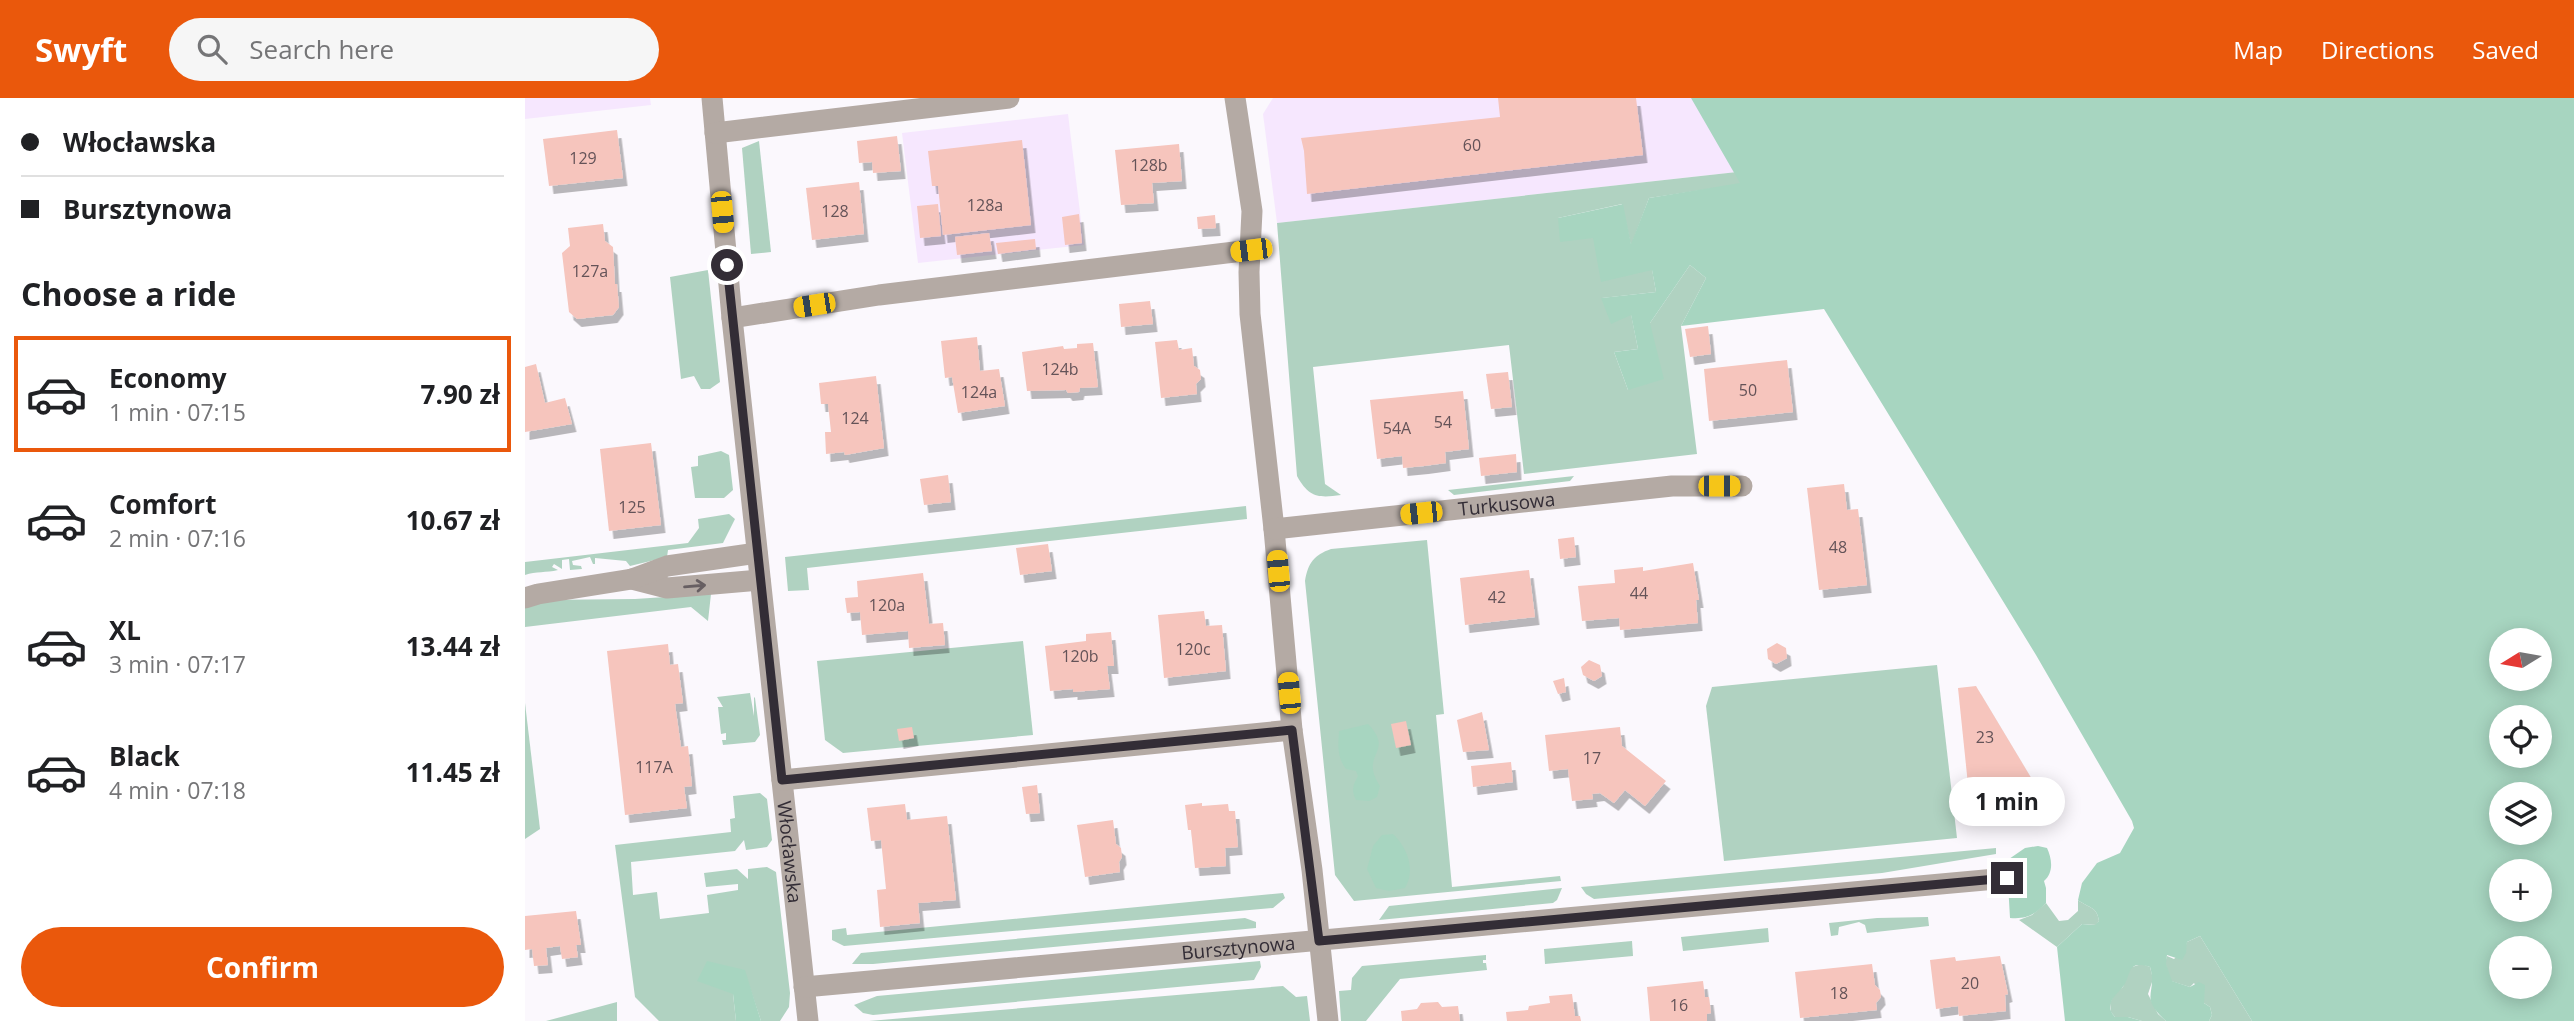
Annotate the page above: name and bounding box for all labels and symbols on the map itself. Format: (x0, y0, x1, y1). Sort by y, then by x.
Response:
house number: 60 (1463, 134, 1481, 156)
house number: 129 (569, 147, 597, 169)
house number: 128b (1130, 154, 1168, 176)
car (710, 190, 735, 234)
house number: 128a (967, 194, 1003, 216)
house number: 128 (821, 200, 849, 222)
car (1229, 237, 1274, 263)
route start (711, 249, 743, 281)
house number: 127a (572, 260, 608, 282)
car (792, 291, 837, 319)
house number: 124b (1041, 358, 1079, 380)
house number: 50 (1739, 379, 1757, 401)
house number: 124a (961, 381, 997, 403)
house number: 124 (841, 407, 869, 429)
house number: 54 (1434, 411, 1452, 433)
house number: 54A (1383, 417, 1412, 439)
car (1699, 476, 1741, 497)
street label: Turkusowa (1457, 486, 1556, 522)
house number: 125 (618, 496, 646, 518)
car (1400, 500, 1443, 526)
house number: 48 (1829, 536, 1847, 558)
car (1266, 549, 1291, 593)
one-way arrow (684, 579, 706, 592)
house number: 44 (1630, 582, 1648, 604)
house number: 42 (1488, 586, 1506, 608)
house number: 120a (869, 594, 905, 616)
north arrow (2489, 628, 2551, 691)
house number: 120c (1175, 638, 1211, 660)
house number: 120b (1061, 645, 1099, 667)
car (1277, 671, 1302, 715)
house number: 23 (1976, 726, 1994, 748)
house number: 17 (1583, 747, 1601, 769)
house number: 117A (635, 756, 674, 778)
callout: 1 min (1949, 776, 2065, 826)
street label: Włocławska (771, 800, 808, 904)
route end (1991, 862, 2023, 894)
street label: Bursztynowa (1180, 930, 1296, 966)
house number: 20 (1961, 972, 1979, 994)
house number: 18 (1830, 982, 1848, 1004)
house number: 16 (1670, 994, 1688, 1016)

